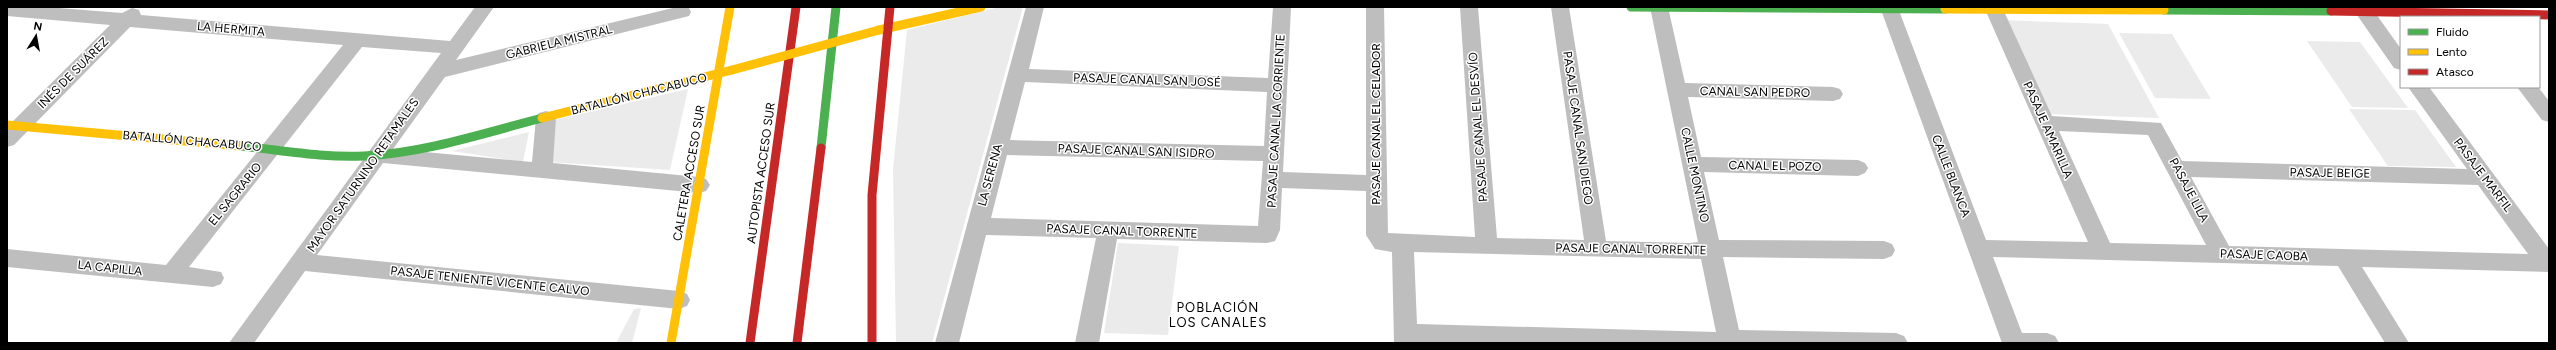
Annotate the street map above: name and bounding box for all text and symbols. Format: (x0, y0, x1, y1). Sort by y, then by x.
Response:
north arrow (16, 16, 56, 56)
legend (2400, 16, 2540, 88)
text: N (32, 19, 43, 34)
street label: LA HERMITA (196, 19, 266, 39)
street label: GABRIELA MISTRAL (504, 22, 614, 62)
text: Fluido (2436, 25, 2469, 39)
street label: INÉS DE SUÁREZ (35, 34, 112, 111)
street label: PASAJE CANAL LA CORRIENTE (1264, 34, 1288, 208)
street label: PASAJE CANAL EL CELADOR (1369, 43, 1383, 205)
text: Lento (2436, 45, 2467, 59)
street label: PASAJE CANAL SAN DIEGO (1560, 50, 1596, 206)
street label: PASAJE CANAL EL DESVÍO (1466, 52, 1490, 202)
text: Atasco (2436, 65, 2474, 79)
street label: BATALLÓN CHACABUCO (570, 70, 708, 118)
street label: PASAJE CANAL SAN JOSÉ (1073, 70, 1221, 90)
street label: PASAJE AMARILLA (2020, 79, 2076, 181)
street label: CANAL SAN PEDRO (1700, 84, 1810, 100)
street label: MAYOR SATURNINO RETAMALES (304, 95, 422, 255)
street label: AUTOPISTA ACCESO SUR (744, 102, 778, 244)
street label: CALETERA ACCESO SUR (670, 104, 708, 242)
street label: CALLE MONTINO (1678, 126, 1712, 224)
street label: BATALLÓN CHACABUCO (122, 128, 262, 154)
street label: CALLE BLANCA (1929, 133, 1973, 219)
street label: PASAJE MARFIL (2451, 135, 2516, 215)
street label: PASAJE CANAL SAN ISIDRO (1057, 141, 1215, 161)
street label: LA SERENA (975, 142, 1005, 208)
street label: PASAJE LILA (2166, 156, 2212, 224)
street label: CANAL EL POZO (1728, 158, 1822, 174)
street label: EL SAGRARIO (206, 160, 264, 228)
street label: PASAJE BEIGE (2290, 165, 2370, 181)
street label: PASAJE CANAL TORRENTE (1046, 221, 1198, 241)
street label: PASAJE CANAL TORRENTE (1555, 241, 1707, 257)
street label: PASAJE CAOBA (2220, 246, 2308, 264)
street label: LA CAPILLA (77, 258, 143, 278)
street label: PASAJE TENIENTE VICENTE CALVO (390, 264, 590, 298)
district label: POBLACIÓN LOS CANALES (1169, 300, 1267, 330)

